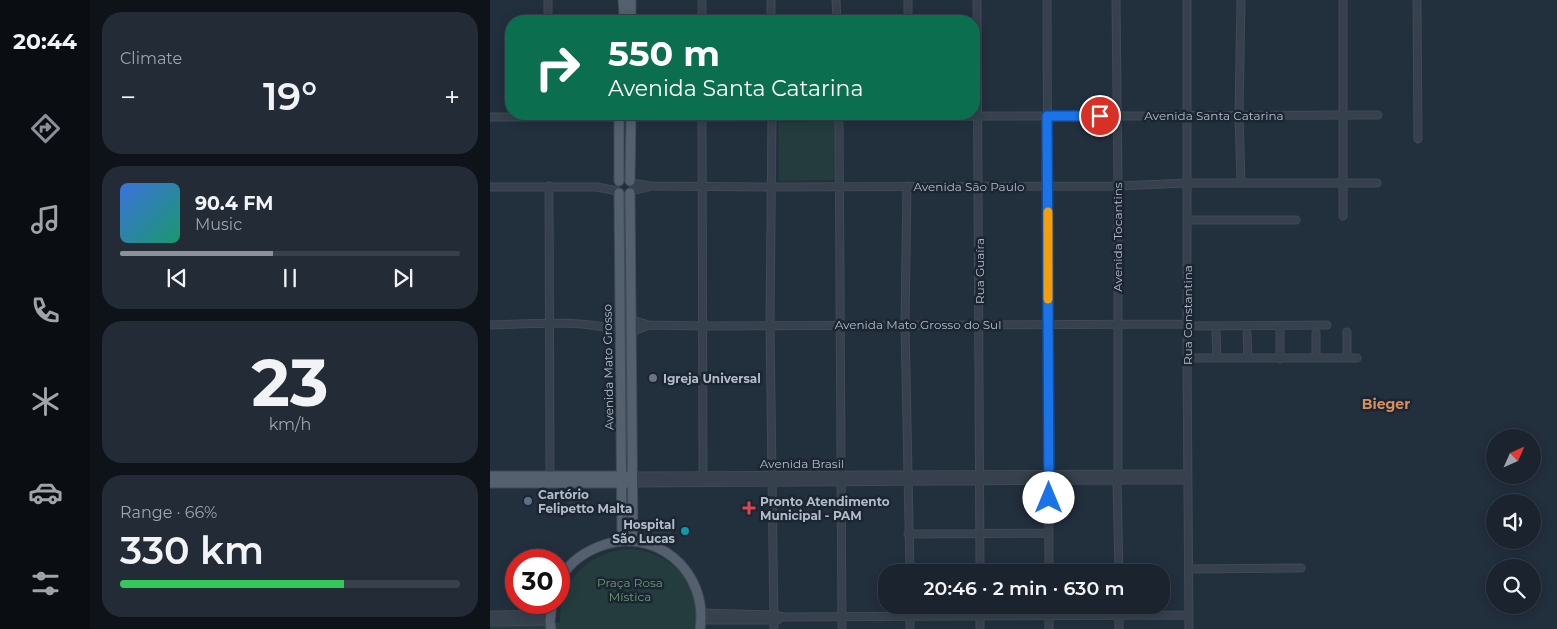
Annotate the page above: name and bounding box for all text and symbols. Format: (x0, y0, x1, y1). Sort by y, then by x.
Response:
text: 20:44 (13, 28, 77, 55)
text: 550 m (608, 32, 720, 75)
icon: right (525, 35, 590, 100)
text: Climate (120, 49, 182, 68)
text: 19° (263, 73, 317, 120)
text: Avenida Santa Catarina (608, 75, 863, 102)
text: − (120, 80, 136, 114)
text: + (444, 80, 460, 114)
pin (1079, 95, 1121, 137)
icon: arrive (1086, 102, 1114, 130)
street label: Avenida Santa Catarina (1144, 108, 1284, 123)
icon: directions (28, 111, 63, 146)
street label: Avenida São Paulo (913, 179, 1025, 194)
street label: Avenida Tocantins (1110, 182, 1125, 292)
text: 90.4 FM (195, 192, 273, 215)
icon: music (28, 202, 63, 237)
text: Music (195, 215, 242, 234)
street label: Rua Guaíra (972, 238, 987, 304)
icon: previous (163, 264, 191, 292)
icon: pause (276, 264, 304, 292)
icon: next (389, 264, 417, 292)
street label: Rua Constantina (1180, 265, 1195, 365)
icon: phone (28, 293, 63, 328)
street label: Avenida Mato Grosso (599, 304, 617, 430)
street label: Avenida Mato Grosso do Sul (835, 317, 1001, 332)
text: 23 (252, 343, 328, 422)
place label: Igreja Universal (663, 371, 761, 386)
marker: Igreja Universal (647, 372, 659, 384)
icon: climate (28, 384, 63, 419)
district label: Bieger (1362, 395, 1410, 413)
text: km/h (269, 415, 311, 434)
north arrow (1486, 429, 1541, 484)
map controls (1486, 429, 1541, 614)
street label: Avenida Brasil (760, 456, 844, 471)
position arrow (1022, 471, 1074, 523)
icon: car (28, 475, 63, 510)
place label: Cartório Felipetto Malta (538, 487, 632, 516)
place label: Pronto Atendimento Municipal - PAM (760, 494, 890, 523)
button: sound (1486, 494, 1541, 549)
marker: Cartório Felipetto Malta (522, 495, 534, 507)
marker: Pronto Atendimento Municipal - PAM (742, 501, 756, 515)
text: Range · 66% (120, 503, 217, 522)
place label: Hospital São Lucas (612, 517, 676, 546)
marker: Hospital São Lucas (679, 525, 691, 537)
text: 330 km (120, 527, 264, 574)
speed limit sign: 30 (505, 549, 570, 614)
button: search (1486, 559, 1541, 614)
icon: filters (28, 566, 63, 601)
park label: Praça Rosa Mística (597, 575, 663, 604)
text: 20:46 · 2 min · 630 m (924, 577, 1124, 600)

